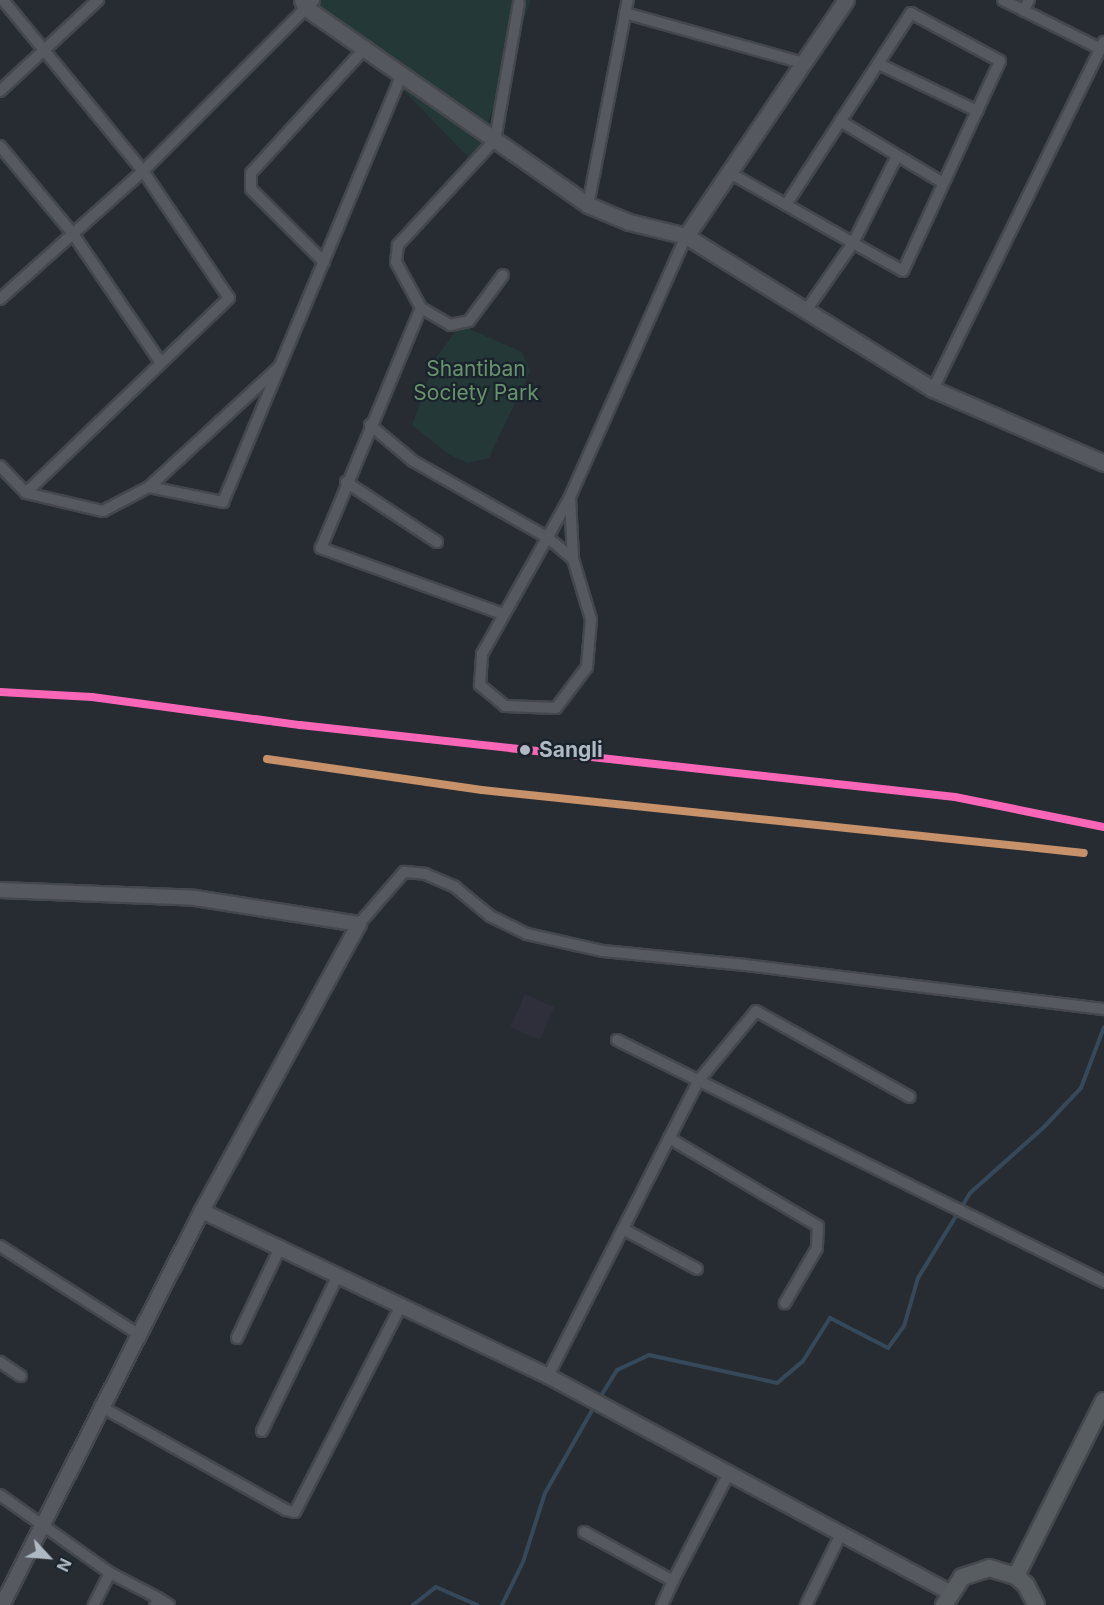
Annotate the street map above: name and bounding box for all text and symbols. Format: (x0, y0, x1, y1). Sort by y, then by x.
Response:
park label: Shantiban Society Park (413, 356, 539, 406)
place label: Sangli (539, 737, 603, 763)
marker: Sangli (516, 741, 534, 759)
north arrow (18, 1527, 78, 1587)
text: N (53, 1555, 76, 1575)

